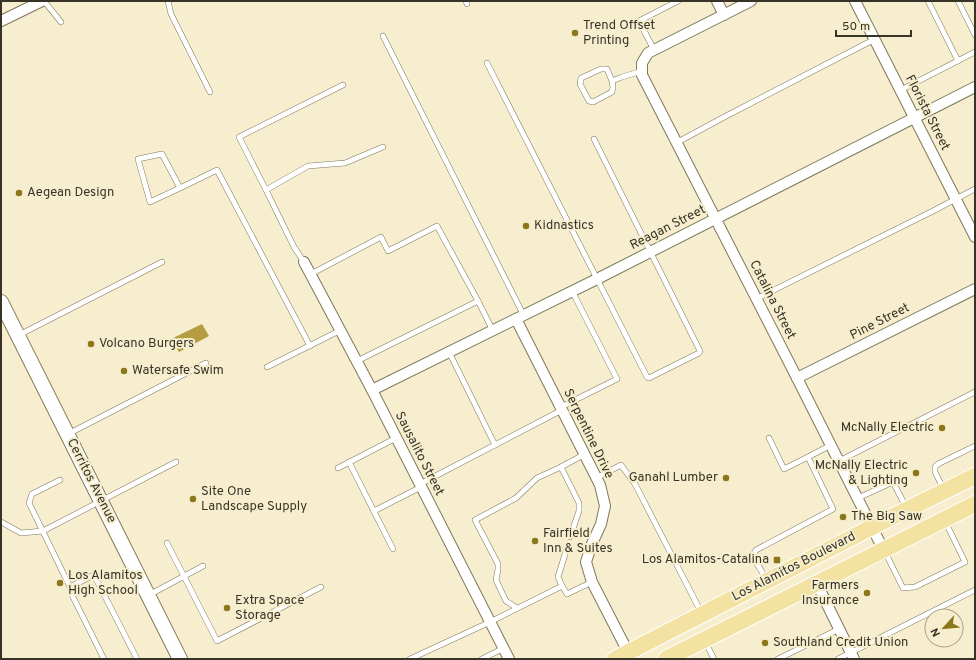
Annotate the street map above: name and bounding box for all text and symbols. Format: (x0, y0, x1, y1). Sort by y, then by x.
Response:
scale bar (836, 12, 911, 38)
place label: Trend Offset Printing (583, 18, 655, 49)
text: 50 m (842, 19, 870, 35)
marker: Trend Offset Printing (570, 28, 580, 38)
street label: Florista Street (901, 73, 953, 154)
place label: Aegean Design (27, 185, 114, 201)
marker: Aegean Design (14, 188, 24, 198)
street label: Reagan Street (627, 202, 709, 254)
place label: Kidnastics (534, 218, 594, 234)
marker: Kidnastics (521, 221, 531, 231)
street label: Catalina Street (745, 258, 799, 342)
street label: Pine Street (847, 300, 913, 344)
place label: Volcano Burgers (99, 336, 194, 352)
marker: Volcano Burgers (86, 339, 96, 349)
place label: Watersafe Swim (132, 363, 224, 379)
marker: Watersafe Swim (119, 366, 129, 376)
street label: Serpentine Drive (559, 387, 617, 481)
street label: Sausalito Street (391, 409, 447, 499)
place label: McNally Electric (841, 420, 934, 436)
marker: McNally Electric (937, 423, 947, 433)
street label: Cerritos Avenue (63, 436, 119, 526)
place label: McNally Electric & Lighting (815, 458, 908, 489)
marker: McNally Electric & Lighting (911, 468, 921, 478)
place label: Ganahl Lumber (629, 470, 718, 486)
marker: Ganahl Lumber (721, 473, 731, 483)
place label: Site One Landscape Supply (201, 484, 307, 515)
marker: Site One Landscape Supply (188, 494, 198, 504)
place label: The Big Saw (851, 509, 922, 525)
marker: The Big Saw (838, 512, 848, 522)
place label: Fairfield Inn & Suites (543, 526, 613, 557)
street label: Los Alamitos Boulevard (730, 529, 858, 605)
marker: Fairfield Inn & Suites (530, 536, 540, 546)
place label: Los Alamitos-Catalina (642, 552, 769, 568)
marker: Los Alamitos-Catalina (772, 555, 782, 565)
place label: Los Alamitos High School (68, 568, 143, 599)
marker: Los Alamitos High School (55, 578, 65, 588)
place label: Farmers Insurance (802, 578, 859, 609)
marker: Farmers Insurance (862, 588, 872, 598)
place label: Extra Space Storage (235, 593, 304, 624)
marker: Extra Space Storage (222, 603, 232, 613)
north arrow (924, 608, 964, 648)
text: N (928, 625, 944, 639)
place label: Southland Credit Union (773, 635, 908, 651)
marker: Southland Credit Union (760, 638, 770, 648)

